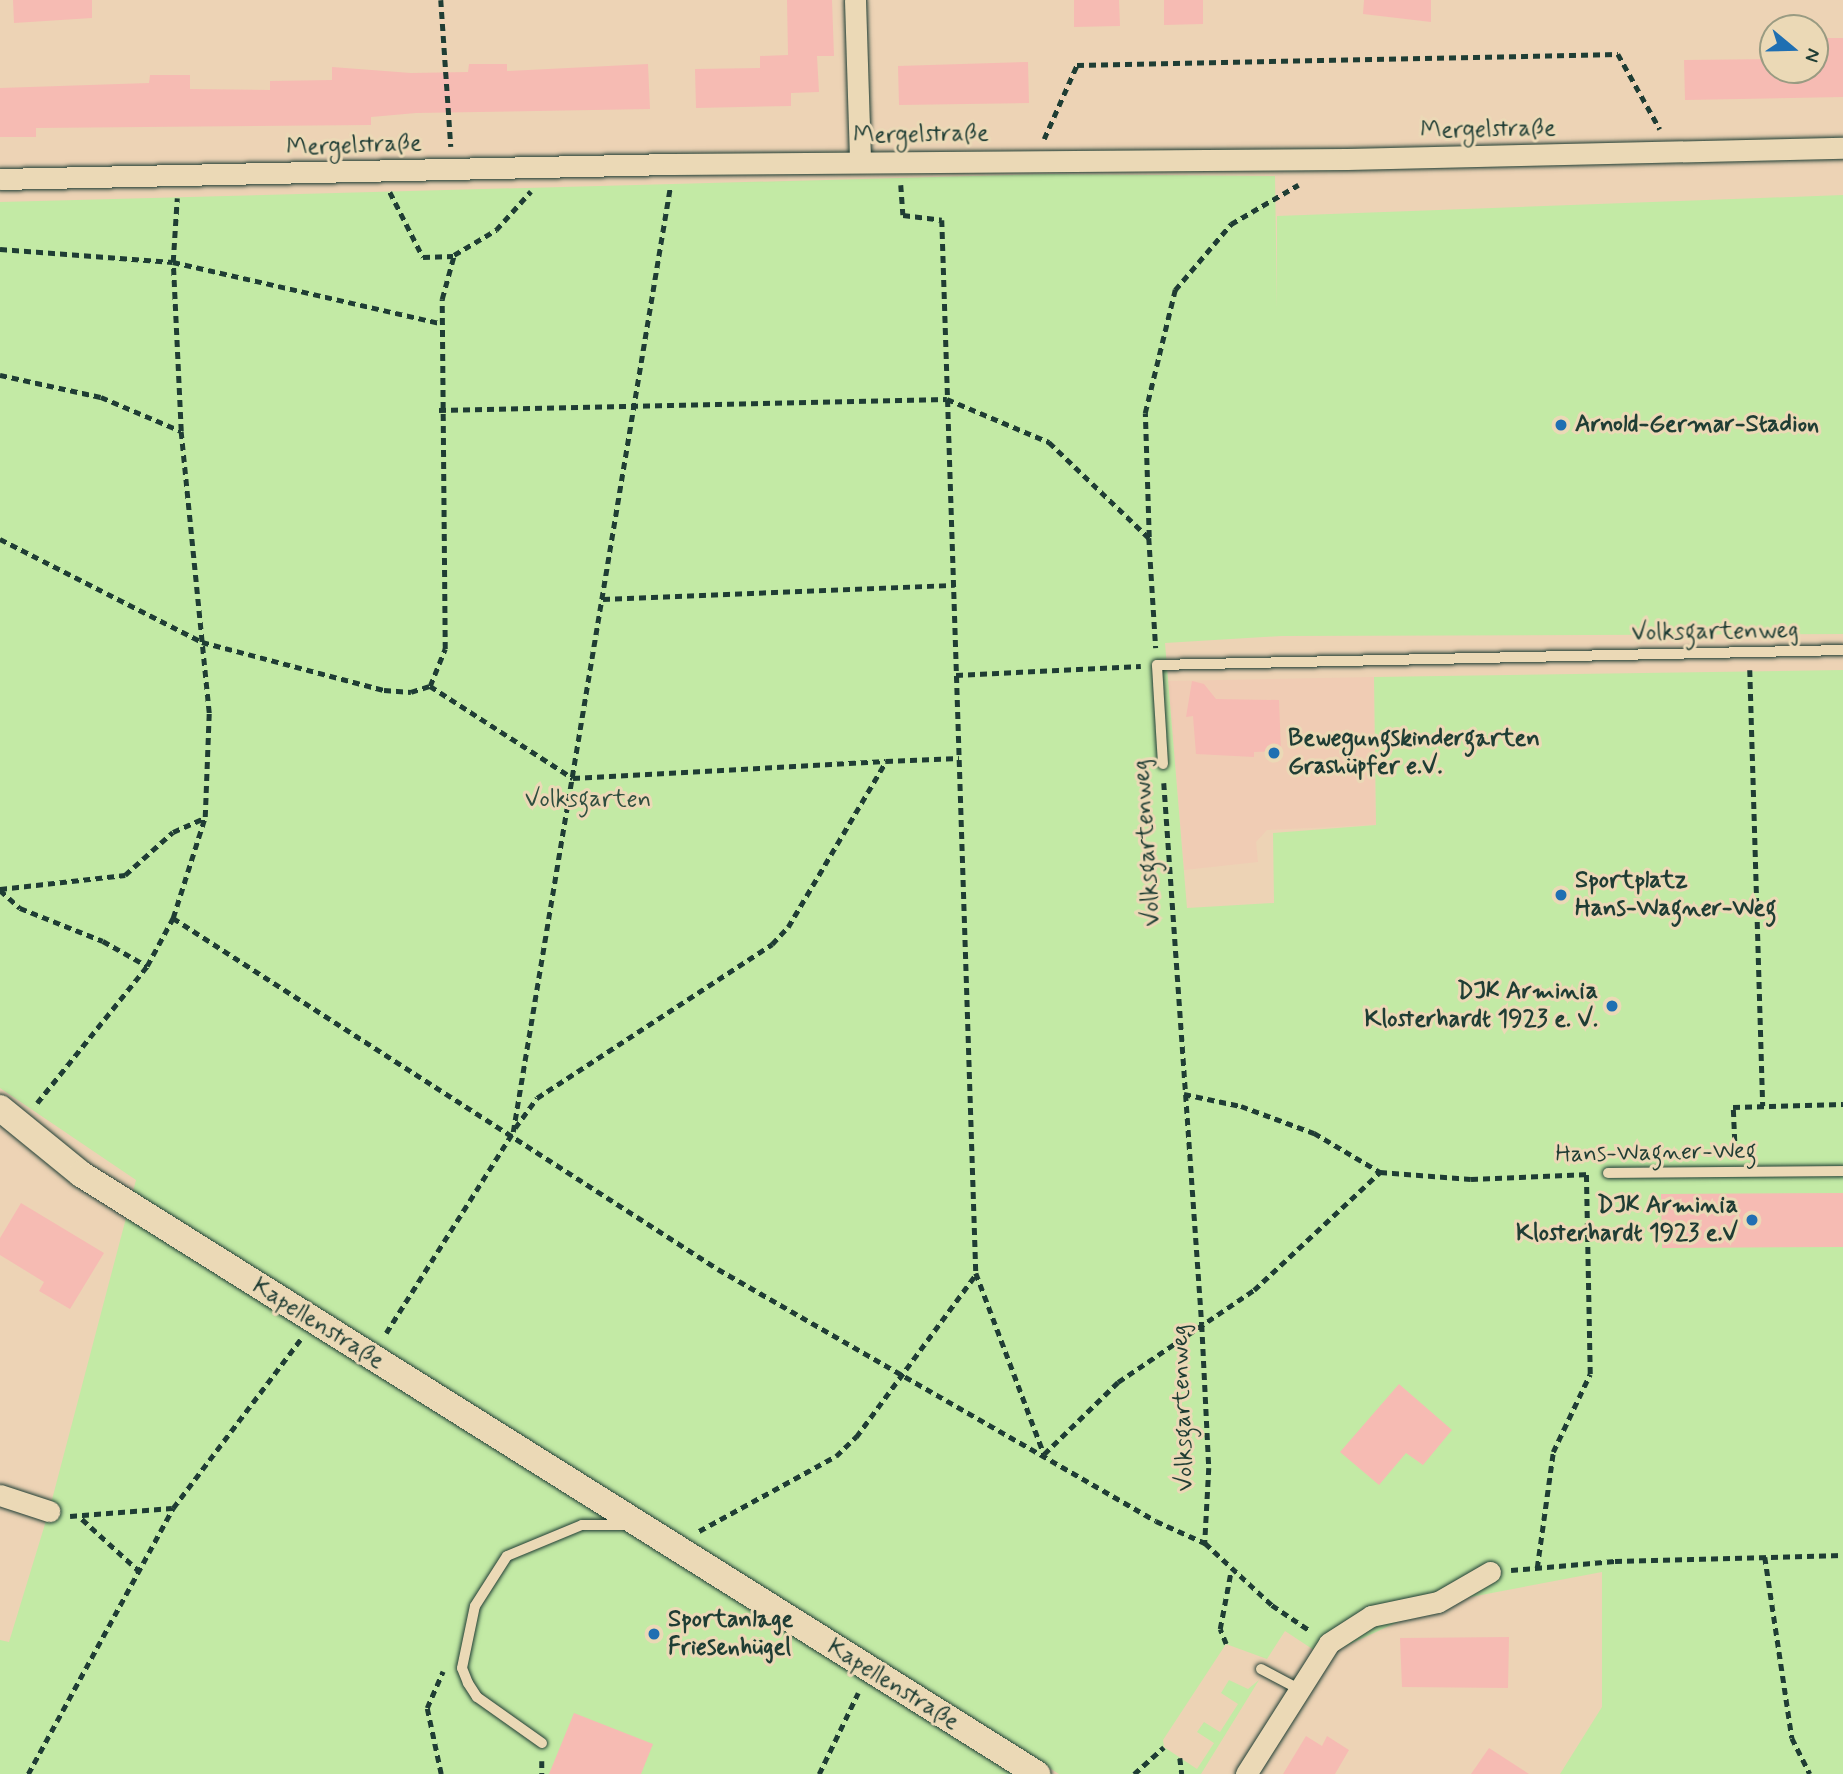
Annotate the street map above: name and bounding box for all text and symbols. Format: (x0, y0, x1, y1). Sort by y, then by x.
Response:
north arrow (1759, 14, 1829, 84)
text: N (1799, 45, 1826, 65)
street label: Mergelstraße (1420, 114, 1556, 146)
street label: Mergelstraße (853, 119, 989, 151)
street label: Mergelstraße (286, 129, 422, 163)
place label: Arnold-Germar-Stadion (1575, 411, 1819, 439)
marker: Arnold-Germar-Stadion (1553, 417, 1569, 433)
street label: Volksgartenweg (1631, 616, 1799, 648)
place label: Bewegungskindergarten Grashüpfer e.V. (1288, 725, 1540, 781)
marker: Bewegungskindergarten Grashüpfer e.V. (1266, 745, 1282, 761)
street label: Volksgartenweg (1127, 759, 1167, 927)
park label: Volksgarten (525, 786, 651, 814)
place label: Sportplatz Hans-Wagner-Weg (1575, 867, 1776, 923)
marker: Sportplatz Hans-Wagner-Weg (1553, 887, 1569, 903)
place label: DJK Arminia Klosterhardt 1923 e. V. (1365, 978, 1598, 1034)
marker: DJK Arminia Klosterhardt 1923 e. V. (1604, 998, 1620, 1014)
street label: Hans-Wagner-Weg (1555, 1137, 1757, 1169)
place label: DJK Arminia Klosterhardt 1923 e.V (1516, 1192, 1738, 1248)
marker: DJK Arminia Klosterhardt 1923 e.V (1744, 1212, 1760, 1228)
street label: Kapellenstraße (247, 1272, 389, 1376)
street label: Volksgartenweg (1166, 1324, 1200, 1492)
place label: Sportanlage Friesenhügel (668, 1606, 793, 1662)
marker: Sportanlage Friesenhügel (646, 1626, 662, 1642)
street label: Kapellenstraße (822, 1633, 964, 1737)

